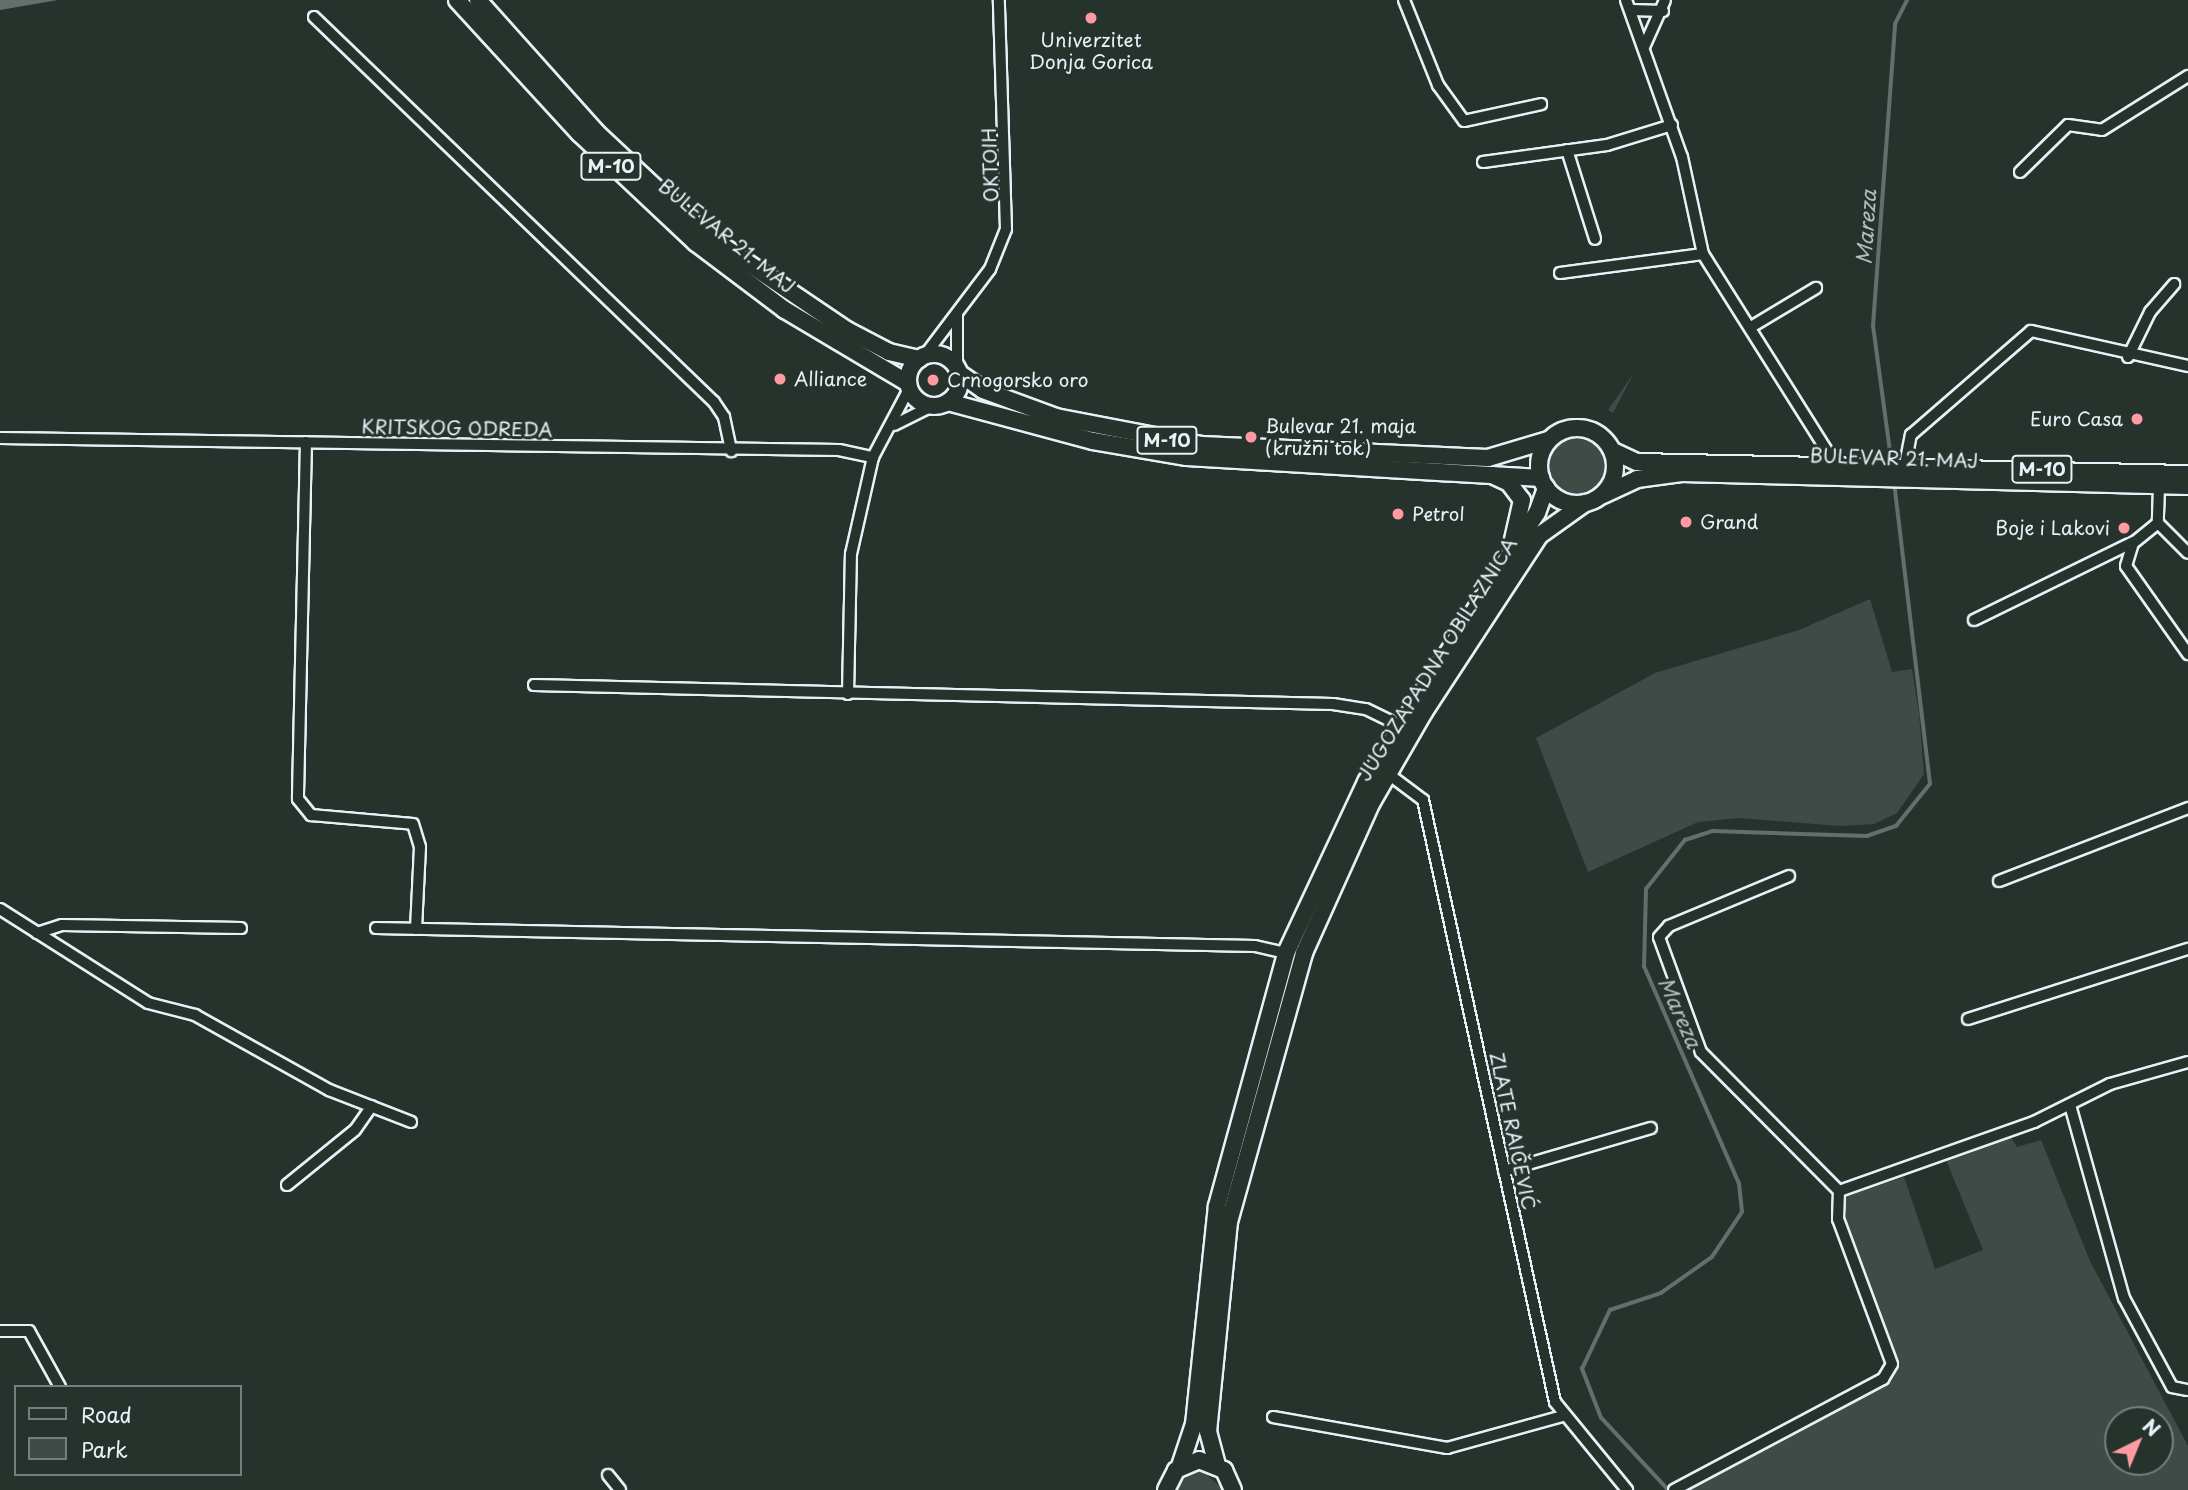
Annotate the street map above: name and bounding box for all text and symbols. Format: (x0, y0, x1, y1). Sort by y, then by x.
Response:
marker: Univerzitet Donja Gorica (1083, 10, 1099, 26)
place label: Univerzitet Donja Gorica (1030, 29, 1152, 73)
street label: OKTOIH (977, 127, 1003, 203)
road number: M-10 (580, 152, 642, 181)
street label: BULEVAR 21. MAJ (653, 173, 801, 299)
water label: Mareza (1850, 189, 1880, 265)
place label: Alliance (794, 368, 867, 390)
place label: Crnogorsko oro (947, 369, 1088, 391)
marker: Alliance (772, 371, 788, 387)
marker: Crnogorsko oro (925, 372, 941, 388)
place label: Euro Casa (2029, 408, 2123, 430)
marker: Euro Casa (2129, 411, 2145, 427)
street label: KRITSKOG ODREDA (361, 415, 553, 441)
place label: Bulevar 21. maja (kružni tok) (1265, 415, 1420, 459)
road number: M-10 (1136, 426, 1198, 454)
marker: Bulevar 21. maja (kružni tok) (1243, 429, 1259, 445)
street label: BULEVAR 21. MAJ (1808, 444, 1980, 472)
road number: M-10 (2010, 454, 2074, 484)
place label: Petrol (1412, 503, 1465, 525)
marker: Petrol (1390, 506, 1406, 522)
place label: Grand (1700, 511, 1758, 533)
marker: Grand (1678, 514, 1694, 530)
place label: Boje i Lakovi (1994, 517, 2110, 539)
marker: Boje i Lakovi (2116, 520, 2132, 536)
street label: JUGOZAPADNA OBILAZNICA (1353, 533, 1521, 785)
water label: Mareza (1654, 973, 1708, 1051)
street label: ZLATE RAIČEVIĆ (1485, 1049, 1541, 1213)
legend (14, 1385, 242, 1476)
text: Road (81, 1398, 132, 1430)
north arrow (2104, 1406, 2174, 1476)
text: N (2137, 1412, 2167, 1442)
text: Park (81, 1433, 128, 1465)

